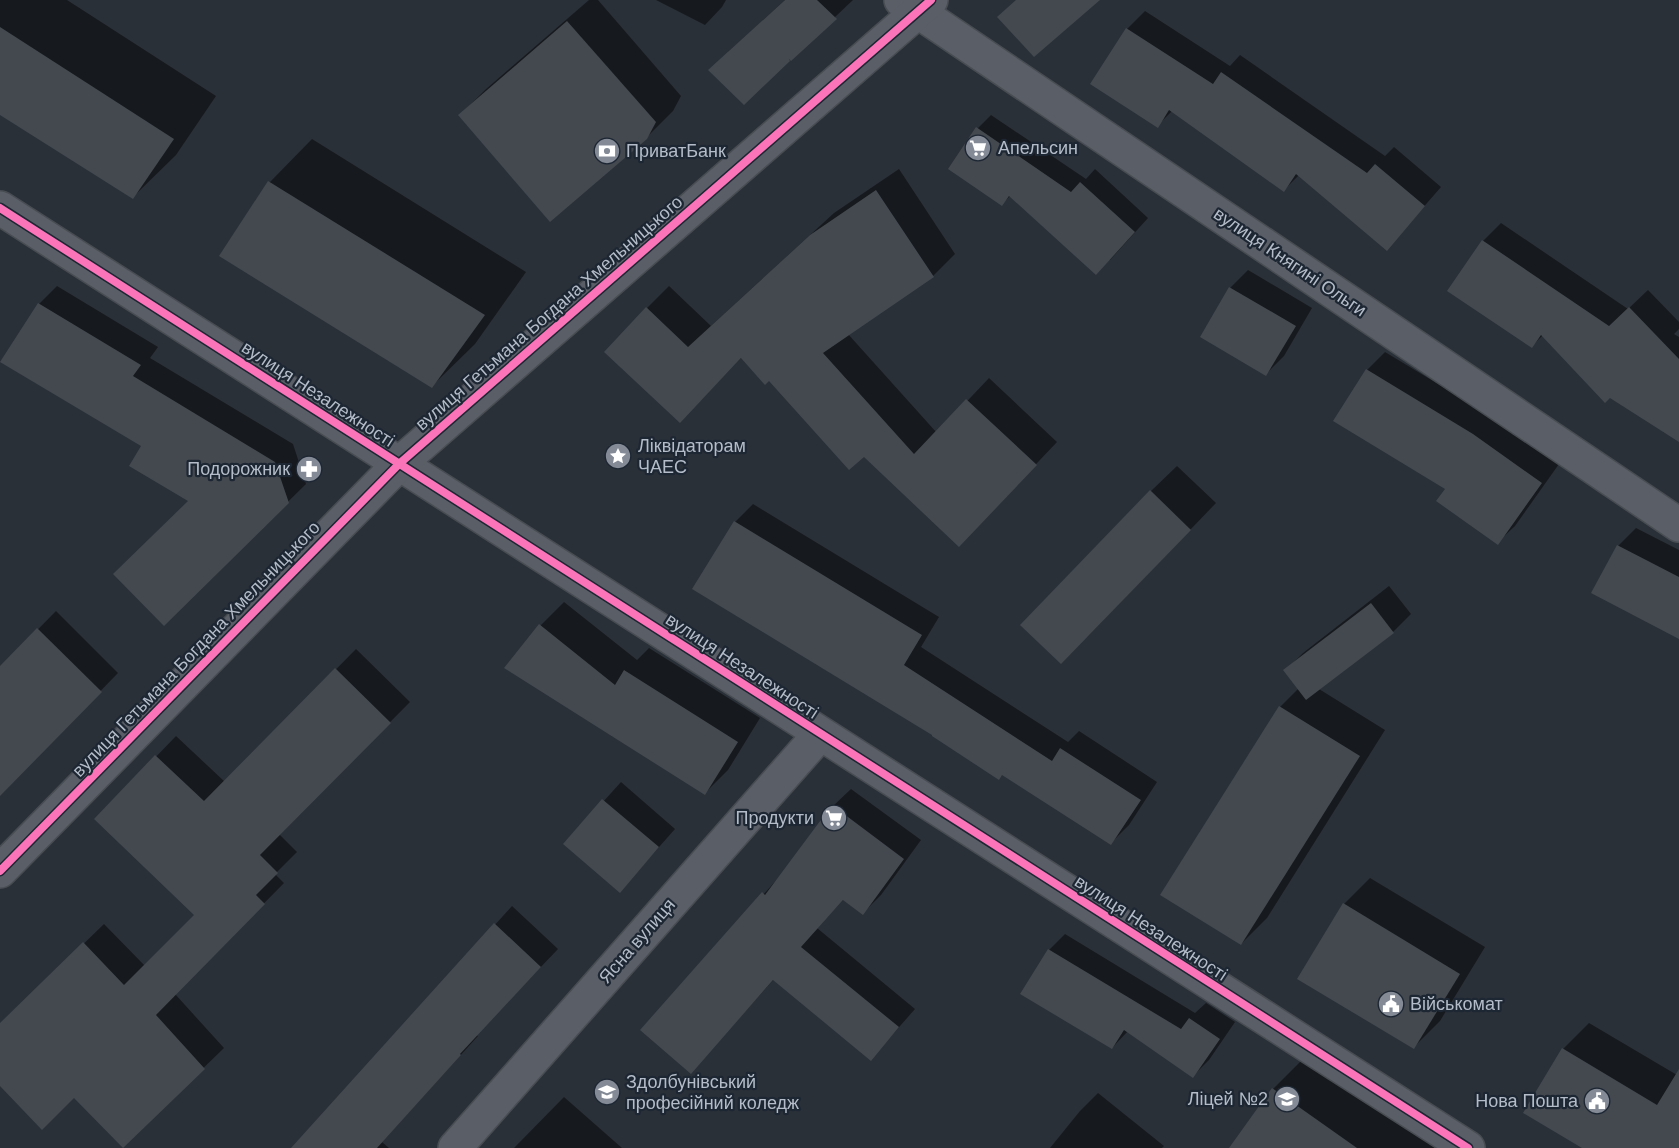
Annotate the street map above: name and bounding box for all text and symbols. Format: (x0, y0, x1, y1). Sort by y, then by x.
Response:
supermarket icon: Апельсин (963, 133, 993, 163)
bank icon: ПриватБанк (592, 136, 622, 166)
place label: Апельсин (998, 138, 1078, 158)
place label: ПриватБанк (626, 141, 726, 161)
street label: вулиця Гетьмана Богдана Хмельницького (412, 192, 686, 434)
street label: вулиця Княгині Ольги (1210, 204, 1370, 320)
street label: вулиця Незалежності (238, 337, 398, 451)
place label: Ліквідаторам ЧАЕС (638, 436, 746, 477)
place icon: Ліквідаторам ЧАЕС (603, 441, 633, 471)
pharmacy icon: Подорожник (294, 454, 324, 484)
place label: Подорожник (187, 459, 290, 479)
street label: вулиця Гетьмана Богдана Хмельницького (68, 517, 324, 781)
street label: вулиця Незалежності (662, 609, 822, 723)
supermarket icon: Продукти (819, 803, 849, 833)
place label: Продукти (736, 808, 814, 828)
street label: вулиця Незалежності (1071, 871, 1231, 985)
street label: Ясна вулиця (595, 895, 679, 987)
public building icon: Вiйськомат (1376, 989, 1406, 1019)
place label: Вiйськомат (1410, 994, 1503, 1014)
place label: Здолбунівський професійний коледж (626, 1072, 799, 1113)
school or university icon: Здолбунівський професійний коледж (592, 1077, 622, 1107)
school or university icon: Ліцей №2 (1272, 1084, 1302, 1114)
public building icon: Нова Пошта (1582, 1086, 1612, 1116)
place label: Ліцей №2 (1188, 1089, 1268, 1109)
place label: Нова Пошта (1475, 1091, 1579, 1111)

